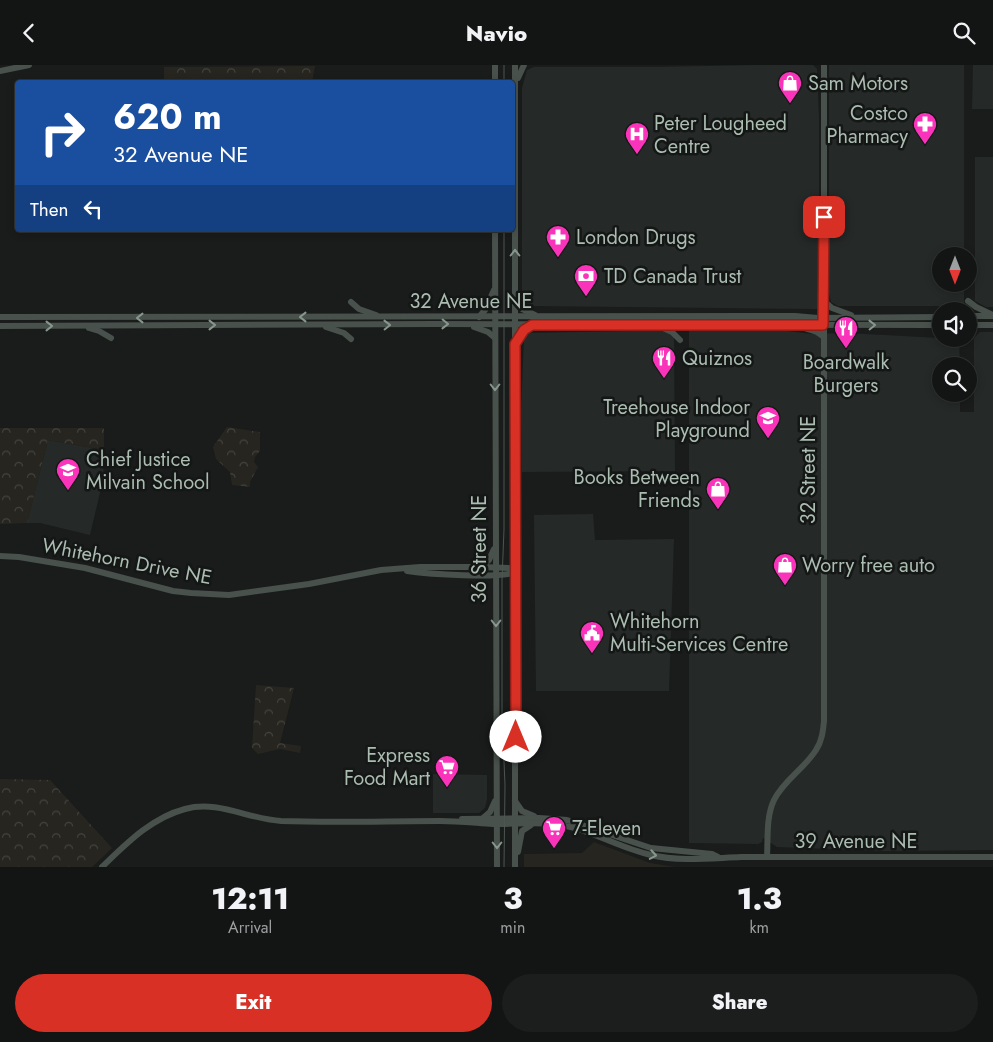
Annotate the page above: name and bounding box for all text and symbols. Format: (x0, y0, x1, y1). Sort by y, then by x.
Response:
text: Navio (466, 17, 527, 49)
icon: back (15, 19, 43, 47)
icon: search (950, 19, 978, 47)
place label: Sam Motors (808, 69, 908, 98)
shop icon: Sam Motors (777, 70, 803, 104)
text: 620 m (113, 92, 222, 142)
place label: Costco Pharmacy (826, 99, 908, 151)
icon: right (30, 100, 95, 165)
place label: Peter Lougheed Centre (654, 109, 787, 161)
pharmacy icon: Costco Pharmacy (912, 111, 938, 145)
hospital icon: Peter Lougheed Centre (624, 121, 650, 155)
text: 32 Avenue NE (113, 138, 248, 170)
icon: left (79, 195, 107, 223)
text: Then (30, 196, 69, 223)
pin (803, 196, 845, 238)
icon: arrive (810, 203, 838, 231)
place label: London Drugs (576, 223, 696, 252)
pharmacy icon: London Drugs (545, 224, 571, 258)
north arrow (932, 247, 978, 293)
map controls (932, 247, 977, 402)
one-way arrow (510, 249, 520, 257)
place label: TD Canada Trust (604, 262, 741, 291)
bank icon: TD Canada Trust (573, 263, 599, 297)
street label: 32 Avenue NE (409, 287, 533, 316)
button: sound (932, 302, 977, 347)
one-way arrow (298, 312, 306, 322)
one-way arrow (136, 313, 144, 323)
restaurant icon: Boardwalk Burgers (833, 315, 859, 349)
one-way arrow (384, 319, 392, 330)
one-way arrow (442, 319, 450, 329)
one-way arrow (868, 319, 876, 330)
one-way arrow (208, 320, 216, 330)
one-way arrow (45, 321, 53, 331)
place label: Quiznos (682, 344, 752, 373)
restaurant icon: Quiznos (651, 345, 677, 379)
place label: Boardwalk Burgers (803, 348, 889, 400)
button: search (932, 357, 977, 402)
one-way arrow (490, 383, 500, 391)
place label: Treehouse Indoor Playground (603, 393, 750, 445)
school or university icon: Treehouse Indoor Playground (755, 405, 781, 439)
street label: 32 Street NE (794, 416, 823, 524)
place label: Chief Justice Milvain School (86, 445, 210, 497)
school or university icon: Chief Justice Milvain School (55, 457, 81, 491)
place label: Books Between Friends (573, 463, 700, 515)
shop icon: Books Between Friends (705, 476, 731, 510)
street label: 36 Street NE (465, 495, 494, 603)
street label: Whitehorn Drive NE (40, 531, 214, 592)
place label: Worry free auto (802, 551, 935, 580)
shop icon: Worry free auto (772, 552, 798, 586)
place label: Whitehorn Multi-Services Centre (610, 607, 788, 659)
one-way arrow (490, 620, 501, 628)
public building icon: Whitehorn Multi-Services Centre (579, 620, 605, 654)
position arrow (489, 710, 541, 762)
place label: Express Food Mart (344, 741, 430, 793)
supermarket icon: Express Food Mart (434, 754, 460, 788)
place label: 7-Eleven (572, 814, 642, 843)
supermarket icon: 7-Eleven (541, 815, 567, 849)
street label: 39 Avenue NE (794, 827, 918, 856)
one-way arrow (492, 842, 502, 850)
one-way arrow (649, 850, 657, 860)
text: 12:11 (211, 877, 289, 920)
text: 3 (503, 877, 523, 920)
text: 1.3 (737, 877, 782, 920)
text: Arrival (228, 916, 272, 939)
text: min (500, 916, 525, 939)
text: km (749, 916, 769, 939)
button: Exit (15, 974, 492, 1032)
button: Share (502, 974, 978, 1032)

